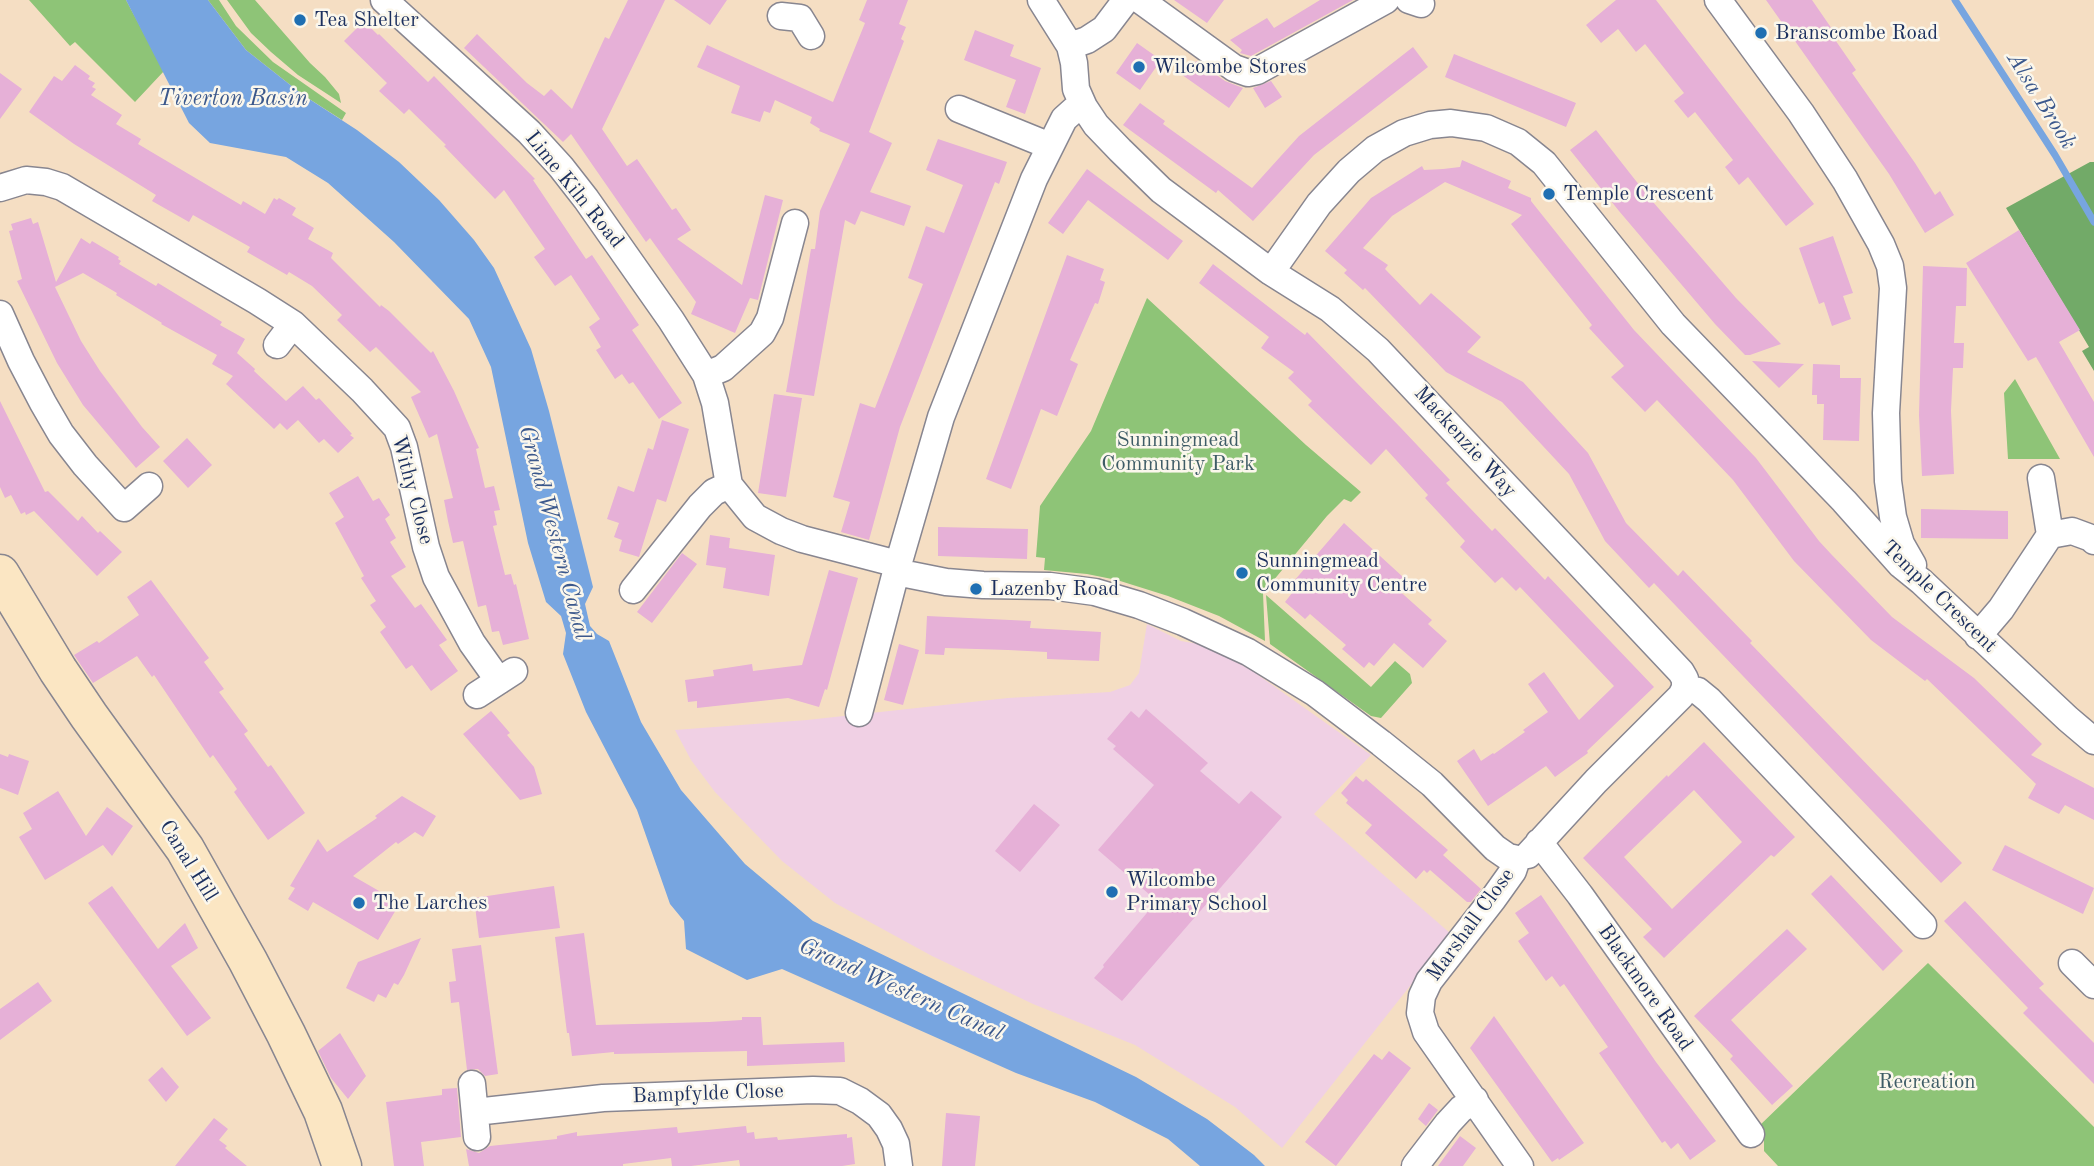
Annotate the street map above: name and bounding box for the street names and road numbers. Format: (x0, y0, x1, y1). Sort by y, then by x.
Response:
street label: Lime Kiln Road (519, 126, 629, 254)
street label: Mackenzie Way (1408, 381, 1522, 503)
street label: Withy Close (385, 433, 439, 547)
street label: Temple Crescent (1876, 536, 2002, 658)
street label: Canal Hill (153, 816, 223, 906)
street label: Marshall Close (1422, 864, 1520, 986)
street label: Blackmore Road (1592, 920, 1698, 1056)
street label: Bampfylde Close (632, 1079, 784, 1109)

